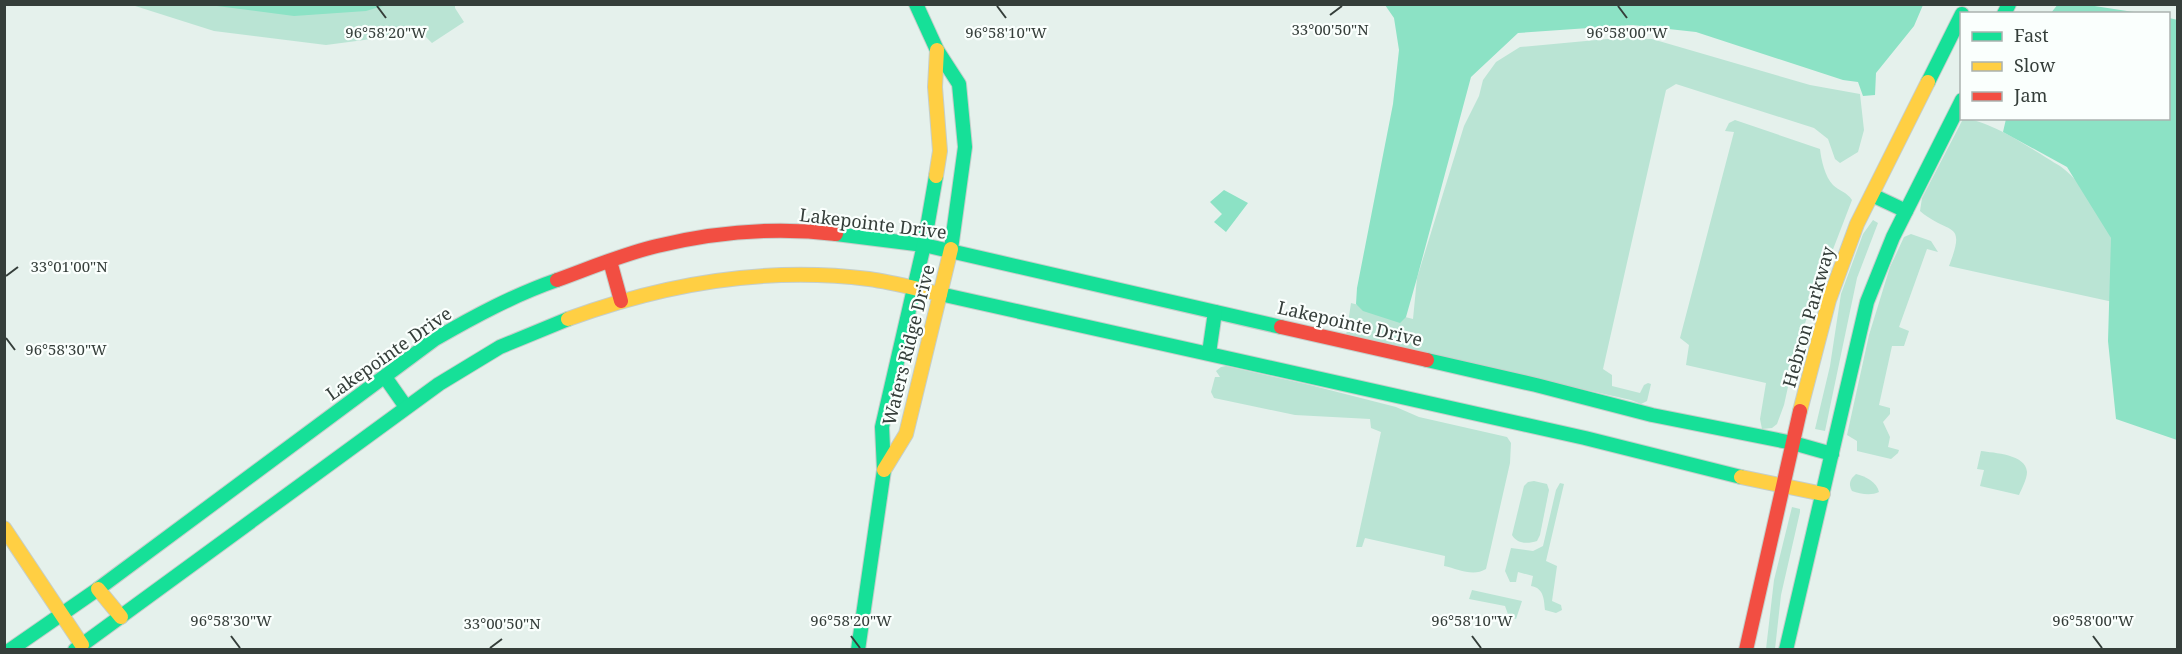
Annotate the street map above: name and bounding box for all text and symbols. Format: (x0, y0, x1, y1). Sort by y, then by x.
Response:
legend (1960, 12, 2170, 120)
text: 33°00'50"N (1291, 19, 1369, 39)
text: 96°58'20"W (345, 22, 427, 42)
text: 96°58'10"W (965, 22, 1047, 42)
text: 96°58'00"W (1586, 22, 1668, 42)
text: Fast (2014, 23, 2049, 47)
text: Slow (2014, 53, 2056, 77)
text: Jam (2013, 83, 2048, 107)
street label: Lakepointe Drive (798, 202, 948, 244)
street label: Hebron Parkway (1776, 243, 1840, 390)
text: 33°01'00"N (30, 256, 108, 276)
street label: Waters Ridge Drive (876, 262, 940, 428)
street label: Lakepointe Drive (1275, 295, 1425, 351)
street label: Lakepointe Drive (321, 301, 456, 405)
text: 96°58'30"W (25, 339, 107, 359)
text: 96°58'30"W (190, 610, 272, 630)
text: 96°58'20"W (810, 610, 892, 630)
text: 96°58'10"W (1431, 610, 1513, 630)
text: 96°58'00"W (2052, 610, 2134, 630)
text: 33°00'50"N (463, 613, 541, 633)

